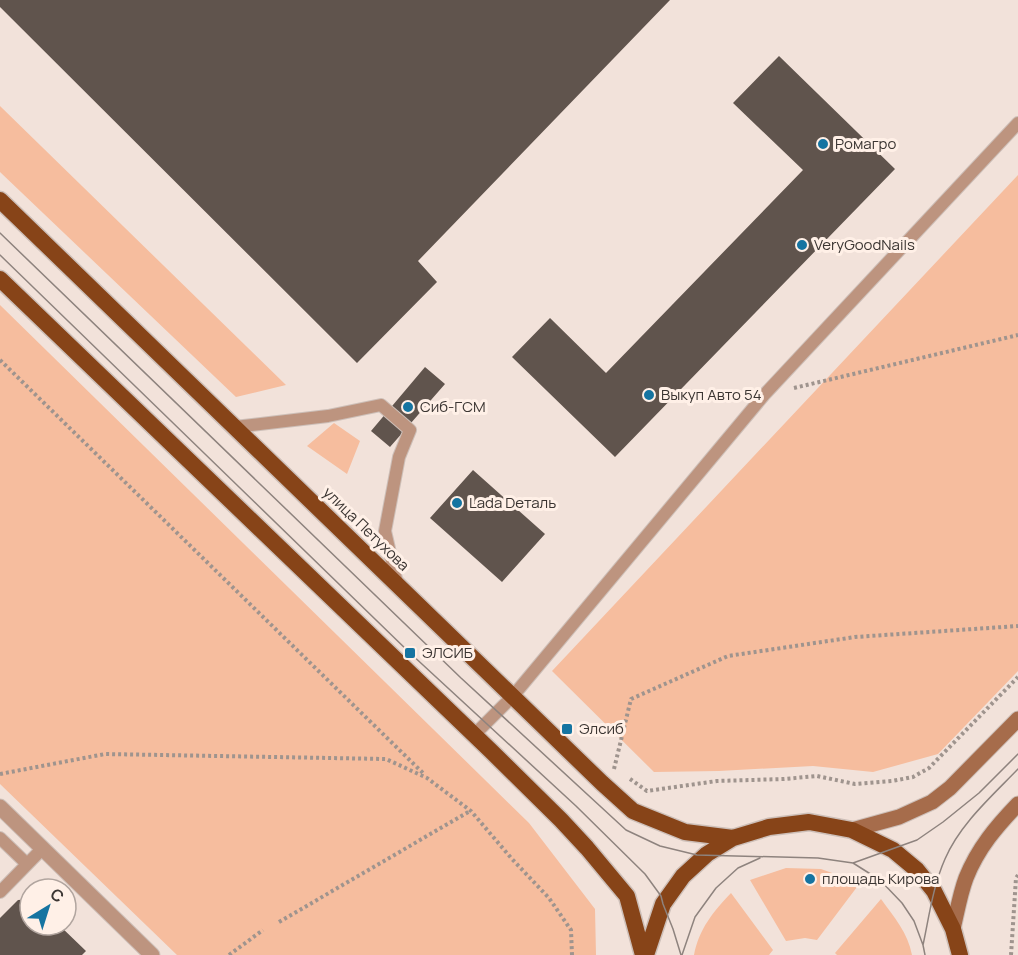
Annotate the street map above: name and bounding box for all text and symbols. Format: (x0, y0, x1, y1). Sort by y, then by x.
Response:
place label: Ромагро (835, 133, 896, 154)
marker: Ромагро (816, 137, 830, 151)
place label: VeryGoodNails (814, 234, 915, 255)
marker: VeryGoodNails (795, 238, 809, 252)
place label: Выкуп Авто 54 (661, 384, 762, 405)
marker: Выкуп Авто 54 (642, 388, 656, 402)
place label: Сиб-ГСМ (420, 396, 486, 417)
marker: Сиб-ГСМ (401, 400, 415, 414)
street label: улица Петухова (319, 482, 414, 575)
place label: Lada Dеталь (469, 492, 556, 513)
marker: Lada Dеталь (450, 496, 464, 510)
place label: ЭЛСИБ (422, 642, 473, 663)
marker: ЭЛСИБ (403, 646, 417, 660)
place label: Элсиб (579, 718, 624, 739)
marker: Элсиб (560, 722, 574, 736)
place label: площадь Кирова (822, 868, 939, 889)
marker: площадь Кирова (803, 872, 817, 886)
north arrow (18, 877, 78, 937)
text: С (46, 883, 69, 908)

